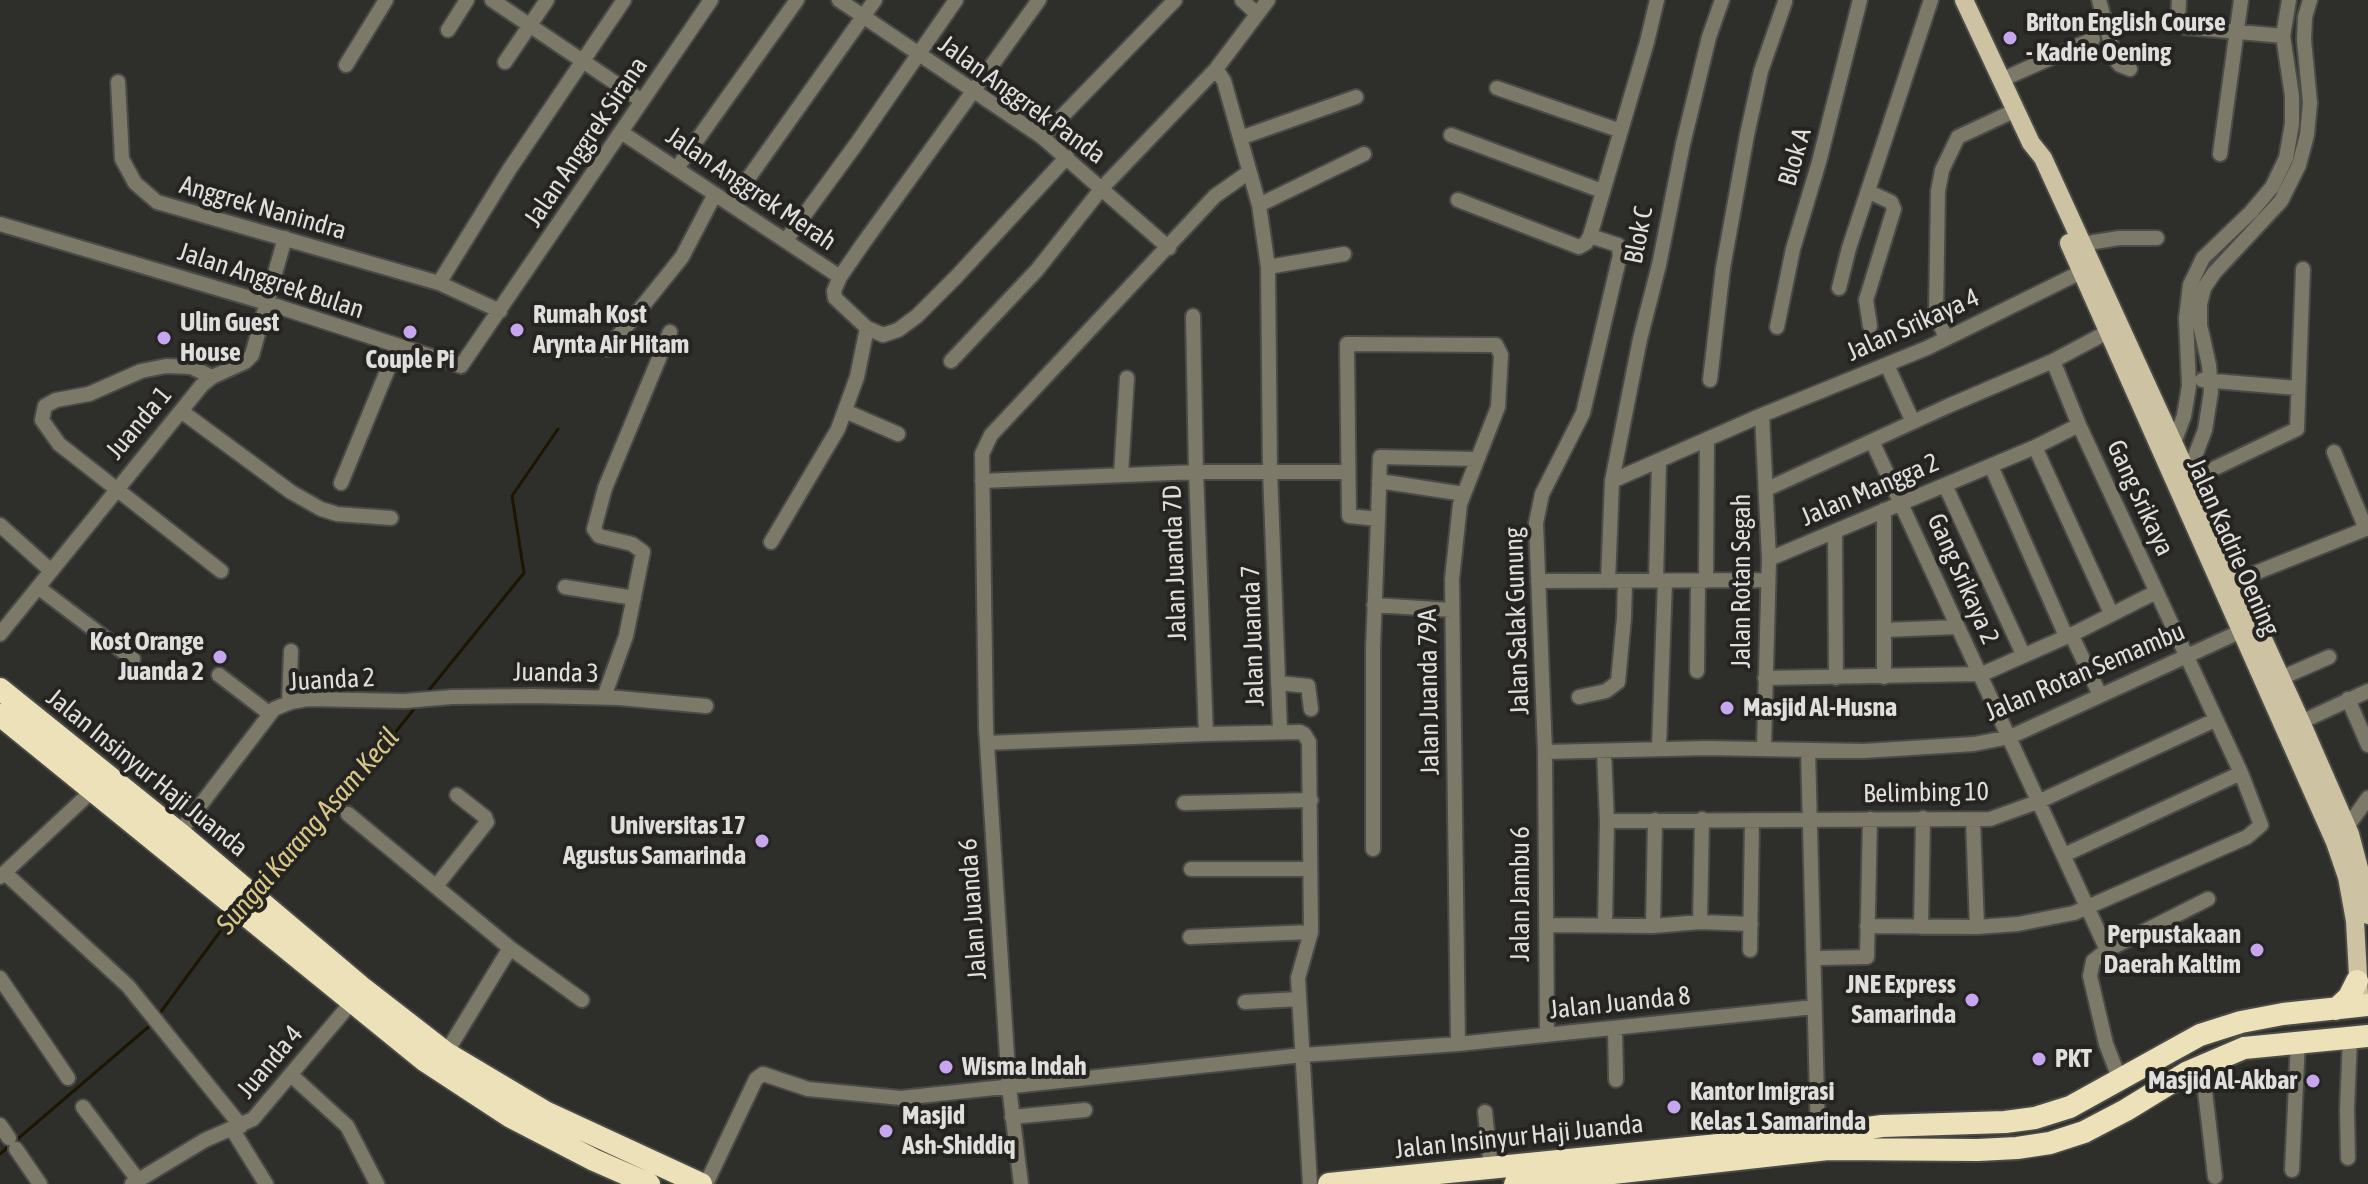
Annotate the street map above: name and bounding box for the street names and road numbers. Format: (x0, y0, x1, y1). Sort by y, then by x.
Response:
street label: Jalan Anggrek Panda (933, 29, 1111, 171)
street label: Jalan Anggrek Sirana (518, 51, 654, 233)
street label: Jalan Anggrek Merah (660, 121, 842, 257)
street label: Blok A (1772, 124, 1818, 190)
street label: Anggrek Nanindra (176, 169, 350, 247)
street label: Blok C (1618, 204, 1660, 266)
street label: Jalan Anggrek Bulan (174, 236, 368, 326)
street label: Jalan Srikaya 4 (1842, 282, 1984, 368)
street label: Juanda 1 (99, 380, 179, 466)
street label: Gang Srikaya (2100, 435, 2180, 561)
street label: Jalan Mangga 2 (1796, 447, 1944, 533)
street label: Jalan Kadrie Oening (2180, 454, 2286, 640)
street label: Jalan Juanda 7D (1157, 485, 1193, 641)
street label: Jalan Rotan Segah (1726, 494, 1758, 668)
street label: Gang Srikaya 2 (1920, 509, 2006, 649)
street label: Jalan Salak Gunung (1498, 527, 1536, 715)
street label: Jalan Juanda 7 (1235, 565, 1271, 707)
street label: Jalan Juanda 79A (1412, 609, 1446, 775)
street label: Jalan Rotan Semambu (1981, 616, 2189, 728)
street label: Juanda 3 (513, 657, 599, 689)
street label: Juanda 2 (288, 662, 376, 698)
street label: Jalan Insinyur Haji Juanda (40, 682, 254, 864)
street label: Belimbing 10 (1863, 776, 1989, 810)
street label: Jalan Jambu 6 (1505, 826, 1537, 962)
street label: Jalan Juanda 6 (953, 837, 993, 981)
street label: Jalan Juanda 8 (1548, 980, 1692, 1026)
street label: Juanda 4 (230, 1019, 310, 1105)
street label: Jalan Insinyur Haji Juanda (1393, 1108, 1645, 1166)

